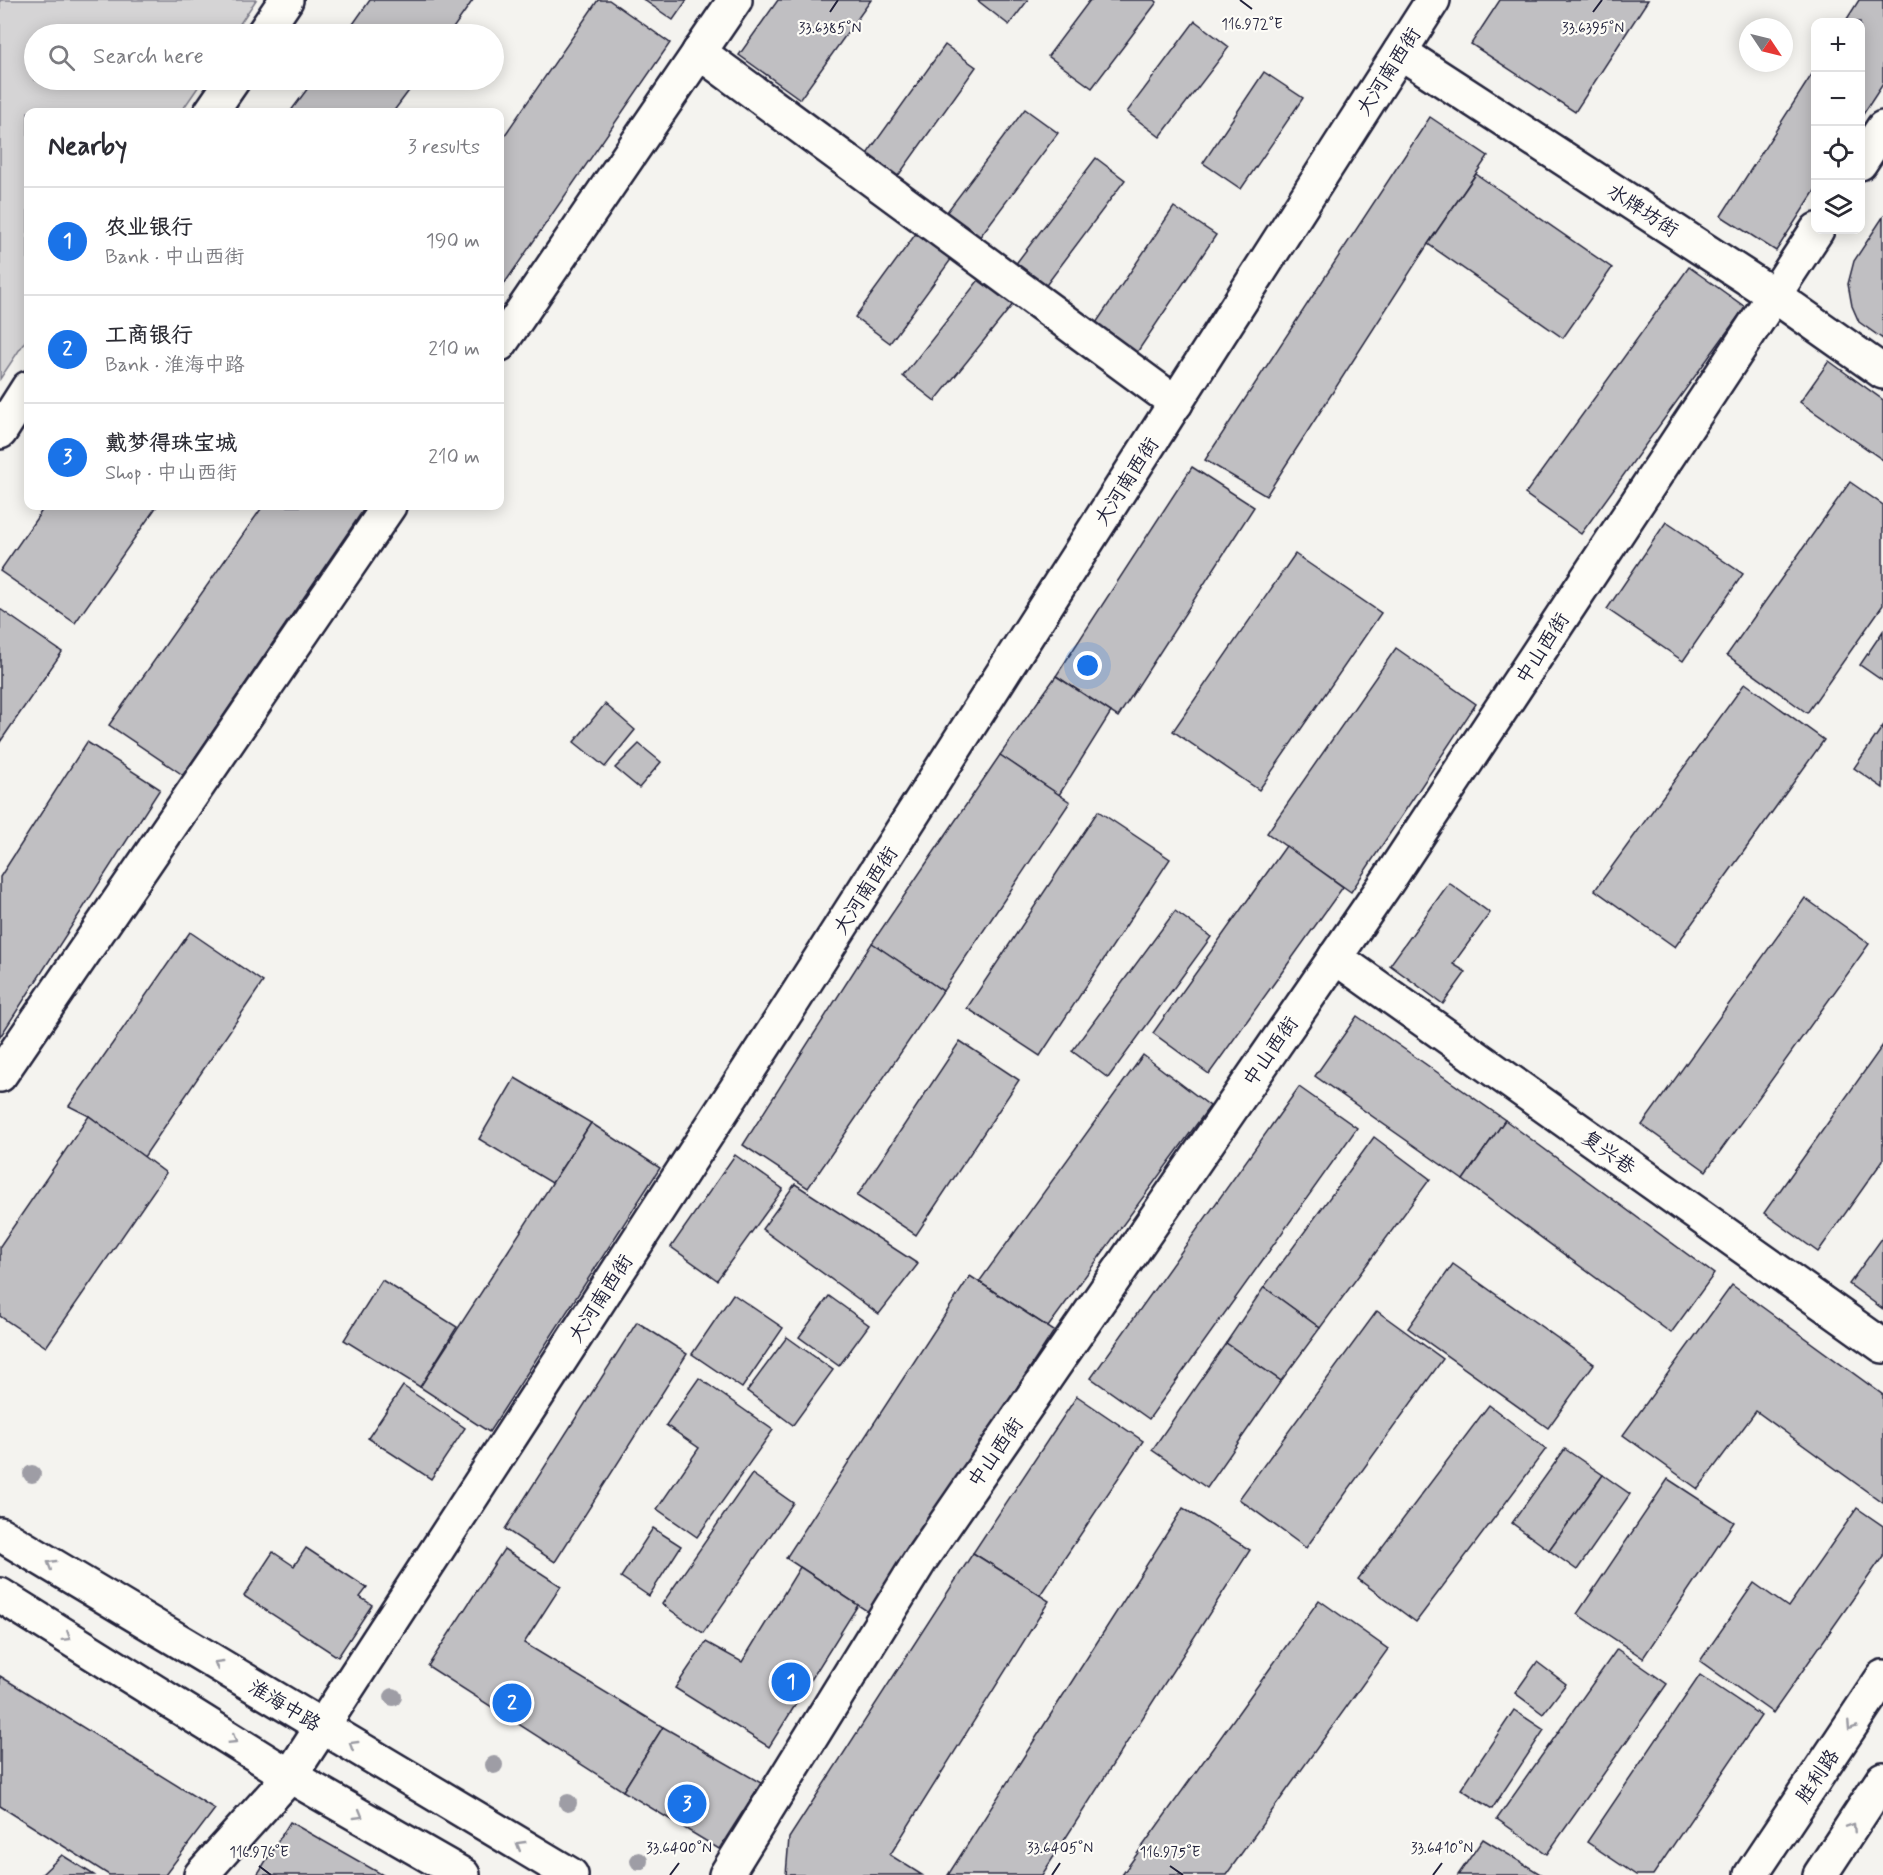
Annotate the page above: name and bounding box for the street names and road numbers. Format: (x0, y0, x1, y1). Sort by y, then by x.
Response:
street label: 大河南西街 (1351, 23, 1428, 121)
street label: 水牌坊街 (1601, 178, 1683, 244)
street label: 大河南西街 (1089, 433, 1166, 531)
street label: 中山西街 (1510, 608, 1576, 690)
street label: 大河南西街 (828, 842, 905, 940)
street label: 中山西街 (1237, 1011, 1305, 1092)
street label: 复兴巷 (1576, 1125, 1641, 1182)
street label: 大河南西街 (563, 1250, 640, 1348)
street label: 中山西街 (962, 1412, 1030, 1493)
street label: 淮海中路 (243, 1674, 326, 1739)
street label: 胜利路 (1790, 1744, 1847, 1809)

